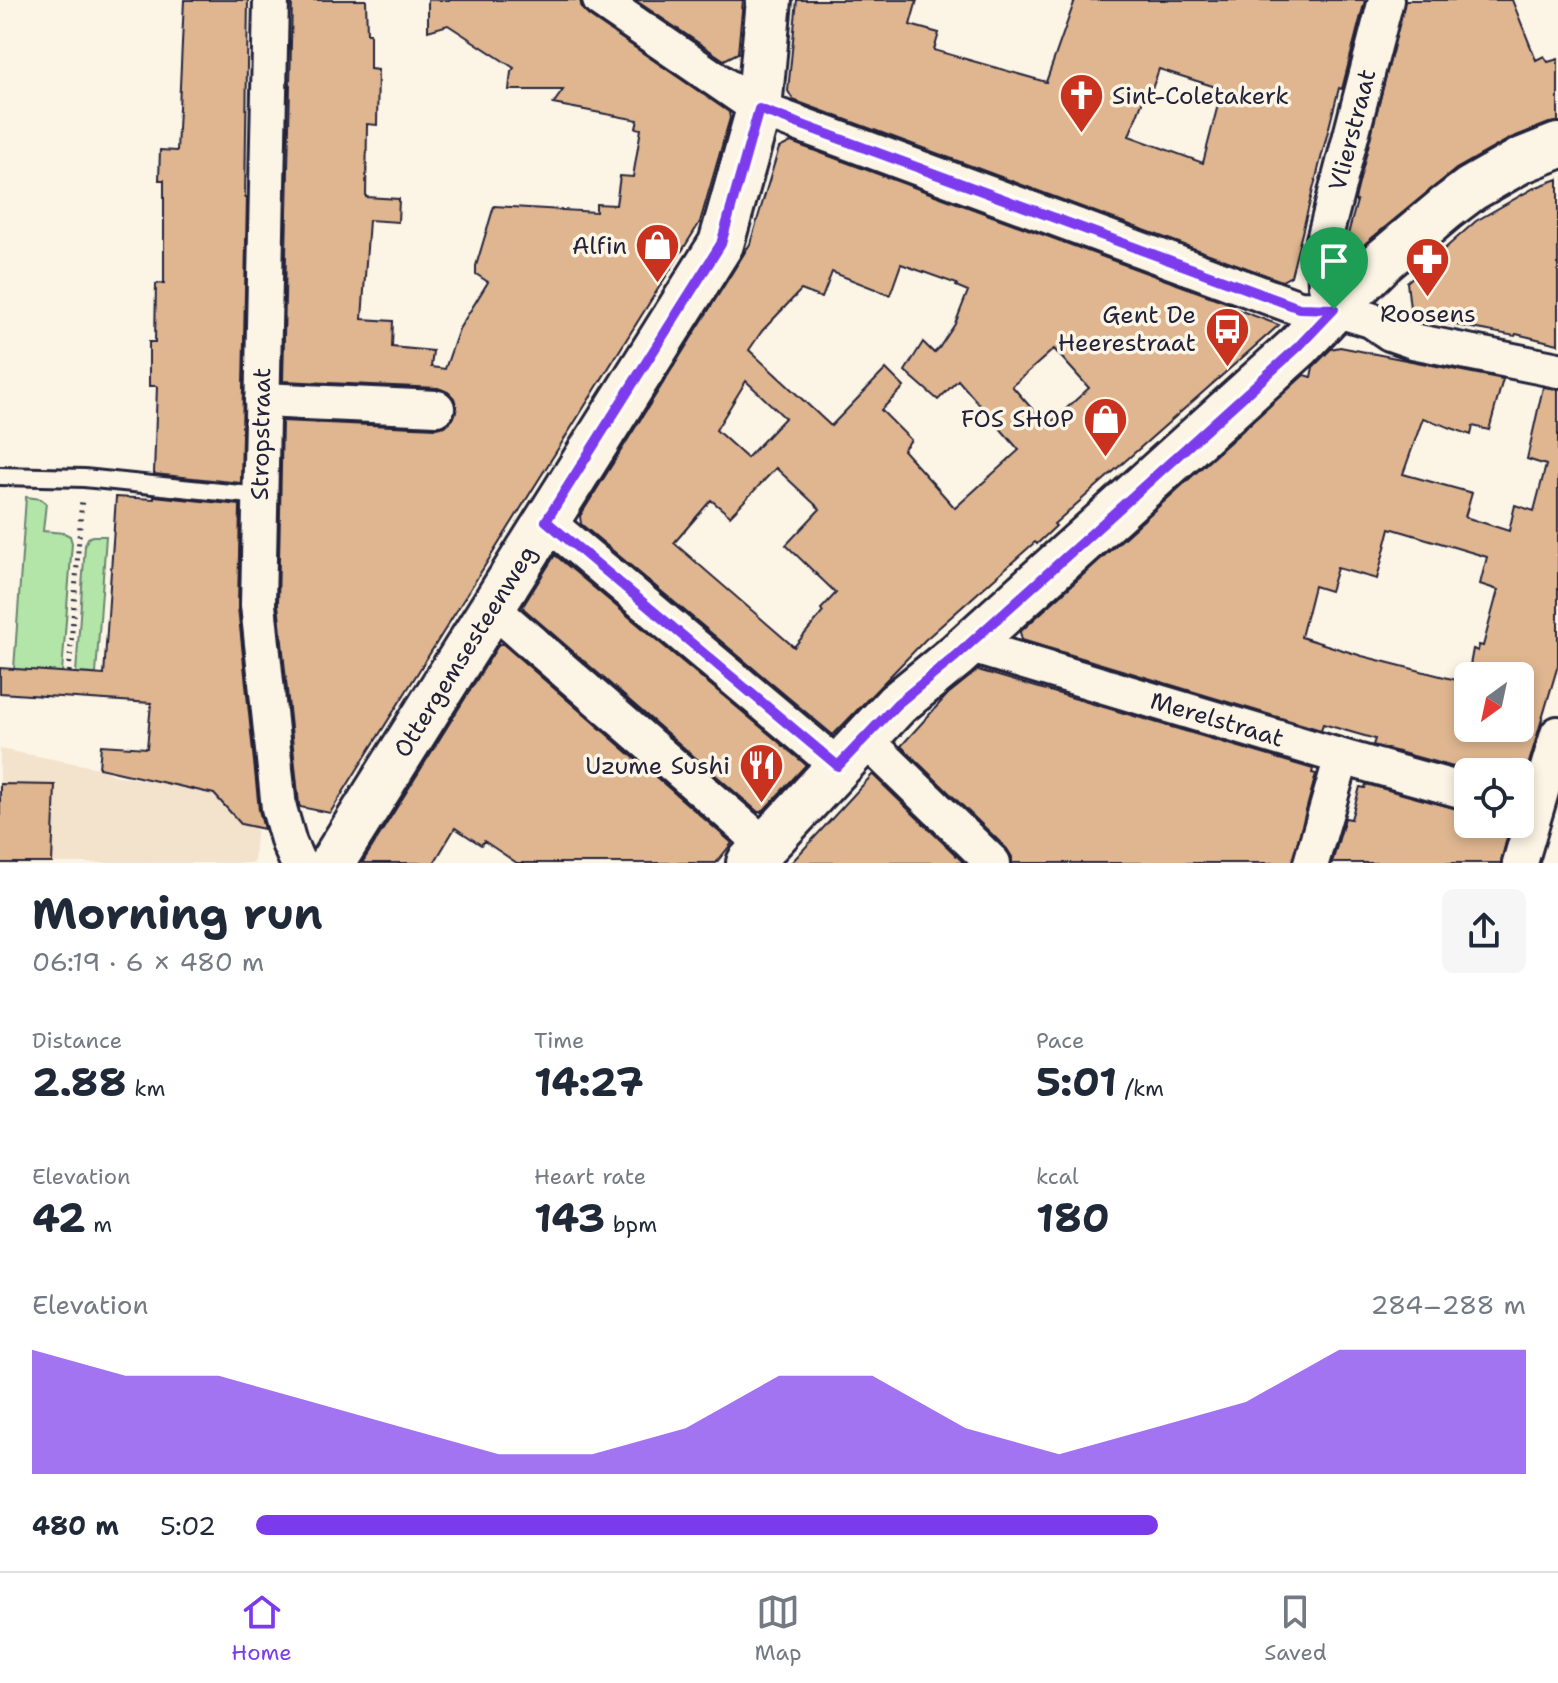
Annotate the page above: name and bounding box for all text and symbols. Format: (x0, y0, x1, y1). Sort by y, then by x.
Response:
street label: Vlierstraat (1321, 66, 1383, 194)
church icon: Sint-Coletakerk (1057, 72, 1105, 135)
place label: Sint-Coletakerk (1112, 80, 1289, 112)
shop icon: Alfin (634, 222, 682, 285)
pin (1300, 227, 1368, 309)
place label: Alfin (572, 230, 627, 262)
pharmacy icon: Roosens (1404, 236, 1452, 299)
icon: arrive (1312, 239, 1356, 283)
place label: Roosens (1380, 298, 1476, 330)
place label: Gent De Heerestraat (1058, 299, 1196, 359)
bus stop icon: Gent De Heerestraat (1203, 305, 1251, 368)
street label: Stropstraat (244, 367, 278, 501)
shop icon: FOS SHOP (1081, 395, 1129, 458)
place label: FOS SHOP (961, 403, 1074, 435)
street label: Ottergemsesteenweg (386, 539, 544, 763)
north arrow (1454, 662, 1534, 742)
map controls (1454, 662, 1534, 838)
street label: Merelstraat (1146, 684, 1288, 755)
restaurant icon: Uzume Sushi (737, 742, 785, 805)
place label: Uzume Sushi (585, 750, 730, 782)
button: locate (1454, 758, 1534, 838)
text: Morning run (32, 884, 323, 943)
button: share (1442, 889, 1526, 973)
text: 06:19 · 6 × 480 m (32, 944, 264, 979)
text: Distance (32, 1026, 122, 1055)
text: Time (534, 1026, 584, 1055)
text: Pace (1036, 1026, 1084, 1055)
text: 2.88 (32, 1055, 127, 1109)
text: 14:27 (534, 1055, 644, 1109)
text: 5:01 (1036, 1055, 1117, 1109)
text: km (127, 1074, 165, 1103)
text: /km (1117, 1074, 1164, 1103)
text: Elevation (32, 1162, 130, 1191)
text: Heart rate (534, 1162, 646, 1191)
text: kcal (1036, 1162, 1079, 1191)
text: 42 (32, 1191, 86, 1245)
text: 143 (534, 1191, 605, 1245)
text: 180 (1036, 1191, 1110, 1245)
text: m (86, 1210, 112, 1239)
text: bpm (605, 1210, 657, 1239)
text: Elevation (32, 1287, 148, 1322)
text: 284–288 m (1371, 1287, 1526, 1322)
text: 480 m (32, 1508, 119, 1543)
text: 5:02 (160, 1508, 216, 1543)
tab: Home (231, 1590, 292, 1667)
tab: Map (754, 1590, 802, 1667)
tab: Saved (1264, 1590, 1327, 1667)

